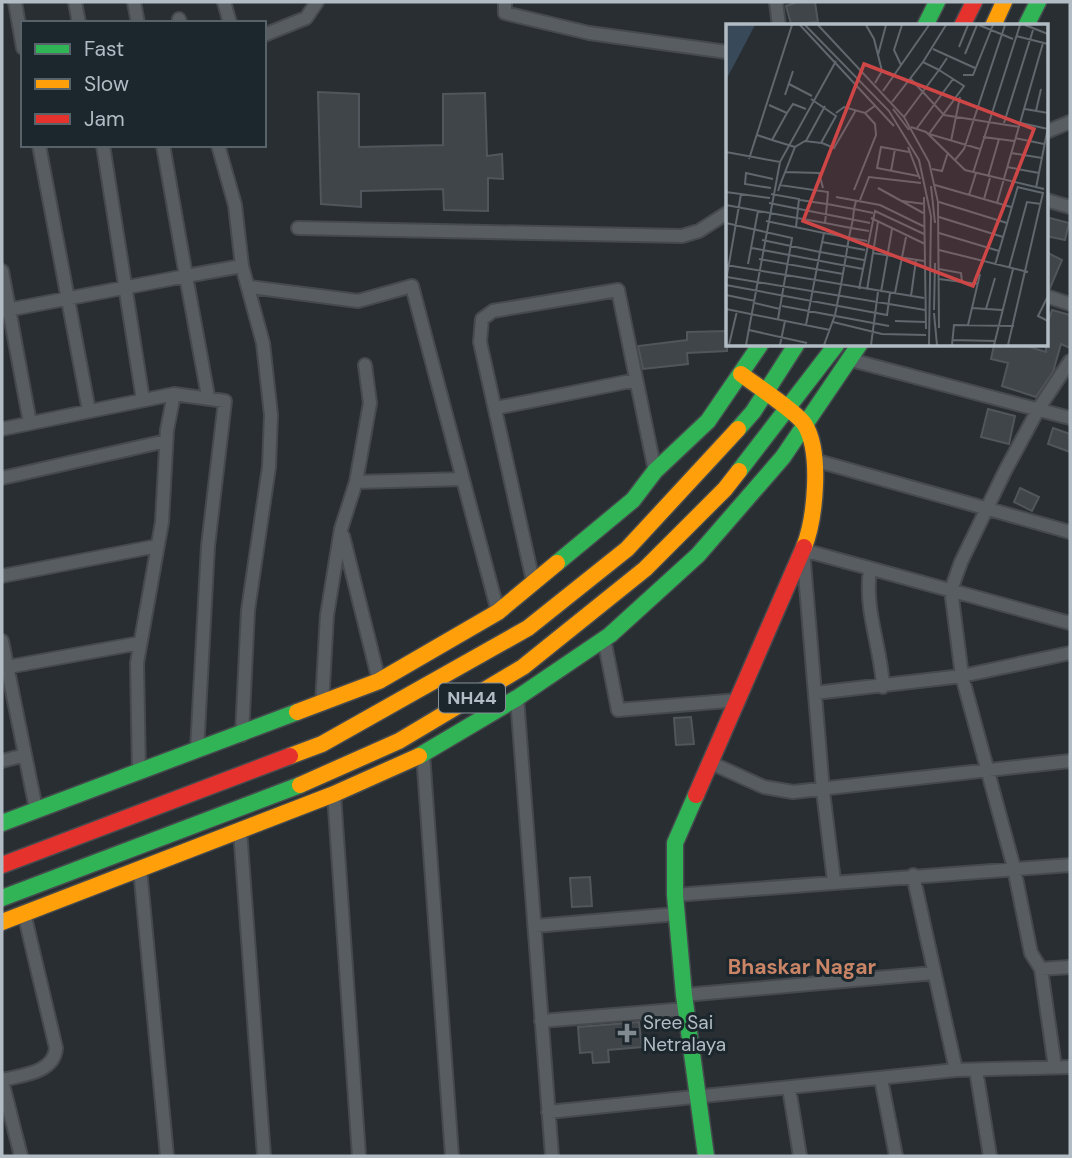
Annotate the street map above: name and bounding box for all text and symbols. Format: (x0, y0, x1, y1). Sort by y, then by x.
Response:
legend (21, 21, 266, 147)
inset map (726, 24, 1048, 346)
text: Fast (84, 35, 124, 63)
text: Slow (84, 70, 129, 98)
text: Jam (84, 105, 125, 133)
road number: NH44 (439, 684, 505, 712)
district label: Bhaskar Nagar (728, 953, 877, 981)
place label: Sree Sai Netralaya (643, 1010, 726, 1057)
marker: Sree Sai Netralaya (617, 1023, 637, 1043)

